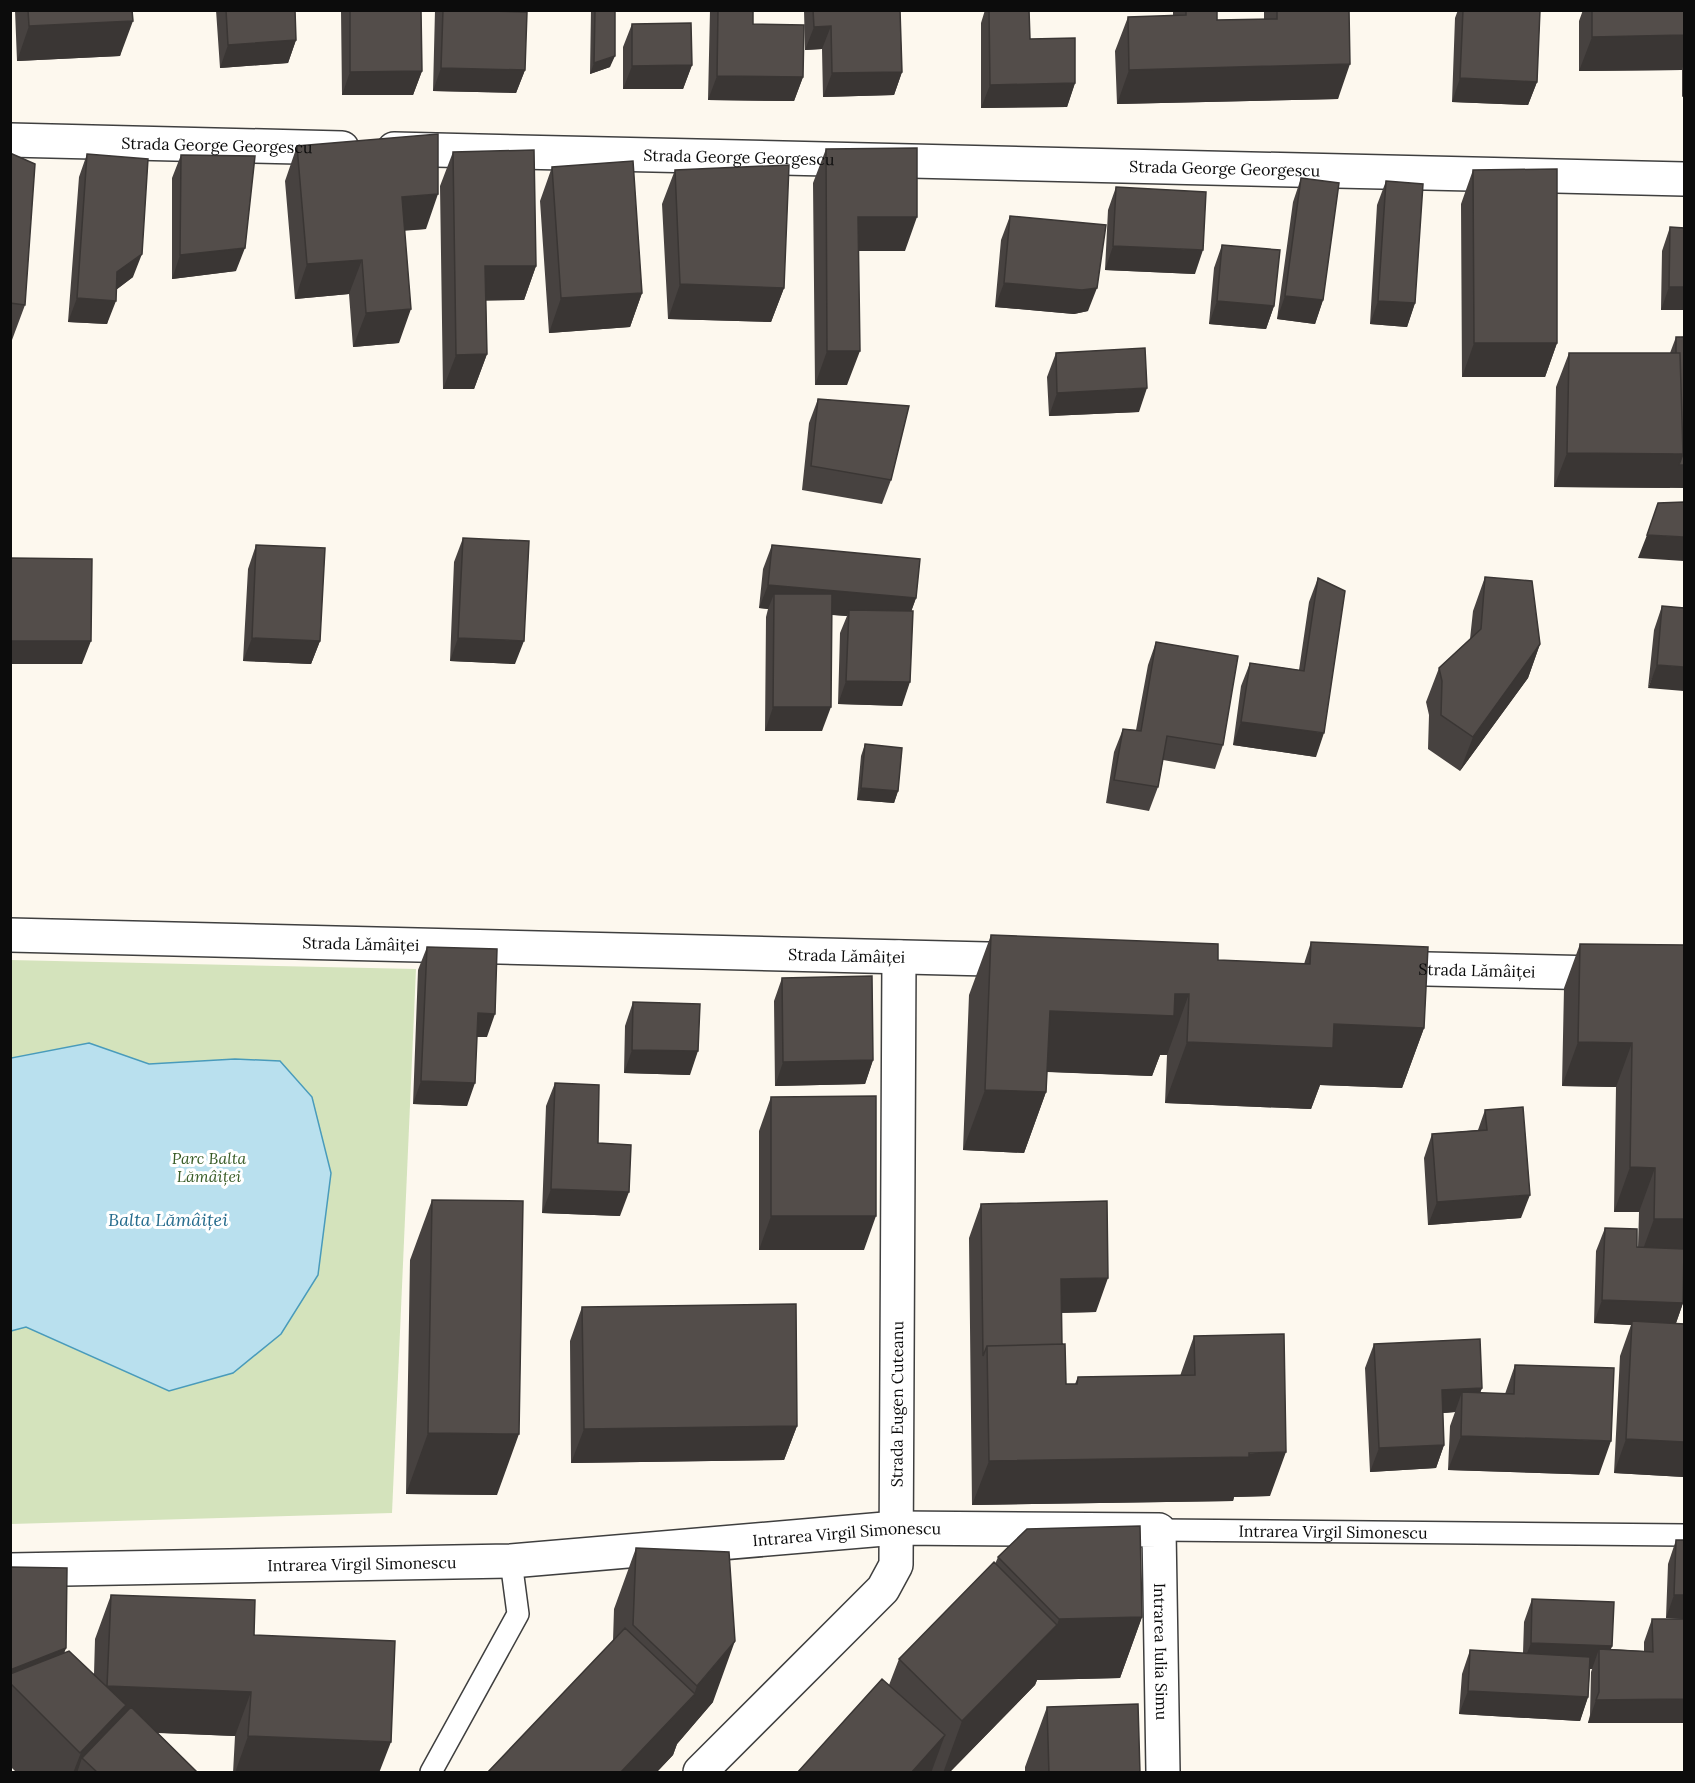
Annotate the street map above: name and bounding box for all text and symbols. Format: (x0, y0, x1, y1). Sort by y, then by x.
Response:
street label: Strada George Georgescu (121, 133, 313, 157)
street label: Strada George Georgescu (643, 145, 835, 169)
street label: Strada George Georgescu (1129, 156, 1321, 181)
street label: Strada Lămâiței (302, 932, 420, 955)
street label: Strada Lămâiței (788, 944, 905, 967)
street label: Strada Lămâiței (1418, 959, 1536, 982)
park label: Parc Balta Lămâiței (172, 1148, 247, 1186)
water label: Balta Lămâiței (108, 1208, 228, 1231)
street label: Strada Eugen Cuteanu (886, 1320, 907, 1487)
street label: Intrarea Virgil Simonescu (752, 1518, 942, 1550)
street label: Intrarea Virgil Simonescu (1238, 1521, 1428, 1543)
street label: Intrarea Virgil Simonescu (267, 1552, 457, 1575)
street label: Intrarea Iulia Simu (1150, 1583, 1172, 1721)

